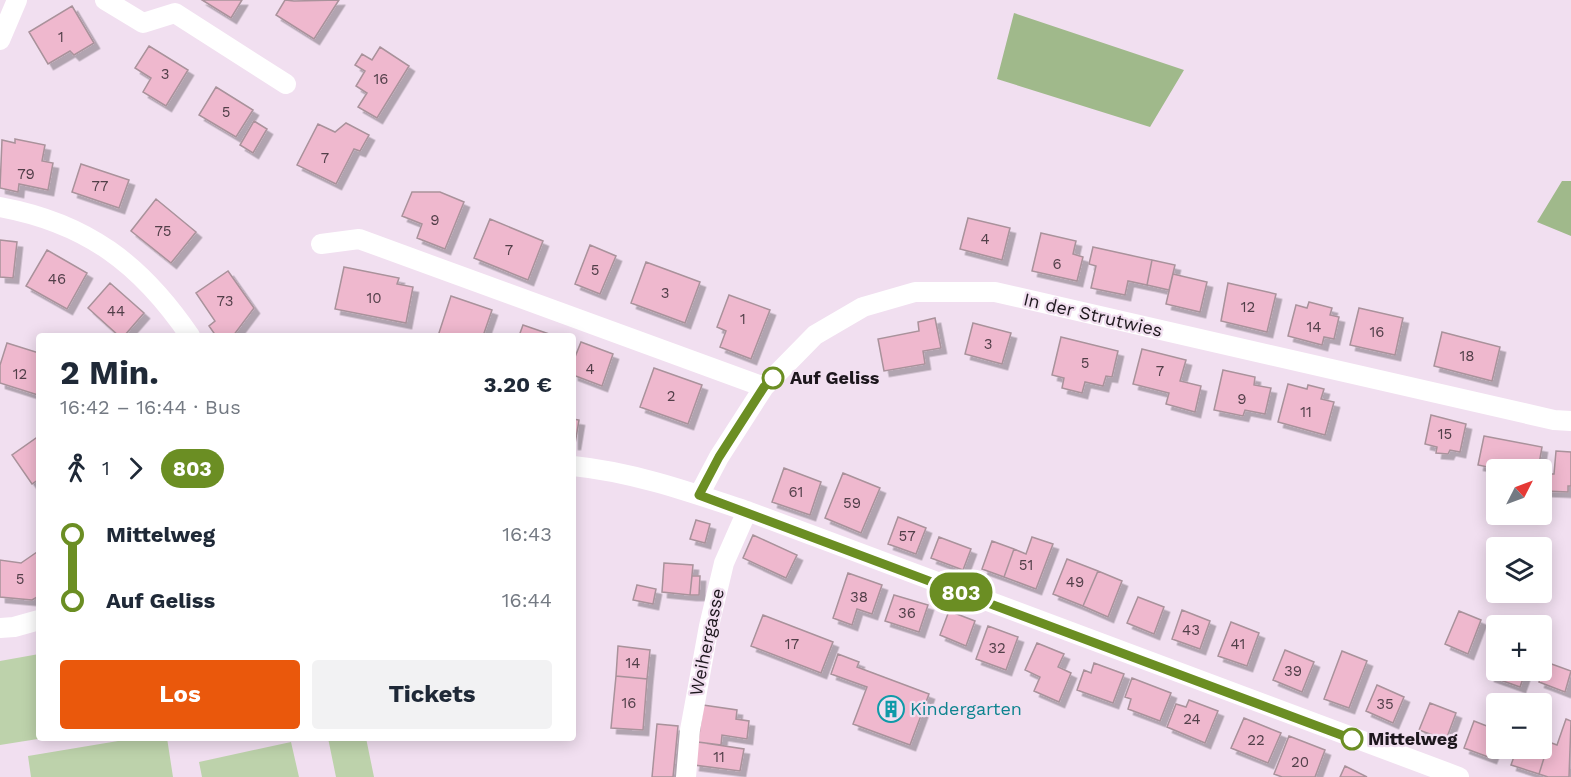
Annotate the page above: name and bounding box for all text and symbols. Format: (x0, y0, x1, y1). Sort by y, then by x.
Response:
house number: 1 (58, 28, 64, 46)
house number: 3 (161, 65, 169, 83)
house number: 16 (374, 70, 388, 88)
house number: 5 (222, 103, 230, 121)
house number: 7 (321, 149, 329, 167)
house number: 79 (17, 165, 35, 183)
house number: 77 (92, 177, 108, 195)
house number: 9 (430, 211, 440, 229)
house number: 75 (154, 222, 172, 240)
house number: 4 (980, 230, 990, 248)
house number: 7 (505, 241, 513, 259)
house number: 6 (1052, 255, 1062, 273)
house number: 5 (591, 261, 599, 279)
house number: 46 (48, 270, 66, 288)
house number: 3 (661, 284, 669, 302)
street label: In der Strutwies (1022, 288, 1165, 341)
house number: 10 (366, 289, 382, 307)
house number: 73 (216, 292, 234, 310)
house number: 12 (1241, 298, 1255, 316)
house number: 44 (107, 302, 125, 320)
house number: 1 (740, 310, 746, 328)
house number: 14 (1306, 318, 1322, 336)
house number: 16 (1370, 323, 1384, 341)
house number: 3 (984, 335, 992, 353)
house number: 18 (1459, 347, 1475, 365)
text: 2 Min. (60, 353, 159, 392)
house number: 5 (1081, 354, 1089, 372)
house number: 4 (585, 360, 595, 378)
house number: 7 (1156, 362, 1164, 380)
house number: 12 (13, 365, 27, 383)
marker: Auf Geliss (762, 367, 784, 389)
place label: Auf Geliss (790, 367, 880, 388)
text: 3.20 € (484, 372, 552, 397)
house number: 2 (667, 387, 675, 405)
house number: 9 (1237, 390, 1247, 408)
text: 16:42 – 16:44 · Bus (60, 395, 241, 419)
house number: 11 (1300, 403, 1312, 421)
house number: 15 (1438, 425, 1452, 443)
icon: walk (60, 452, 93, 485)
icon: forward (119, 452, 152, 485)
text: 1 (102, 456, 110, 480)
text: 803 (173, 456, 212, 481)
north arrow (1486, 459, 1552, 525)
map controls (1486, 459, 1552, 759)
house number: 61 (789, 483, 803, 501)
house number: 59 (843, 494, 861, 512)
text: Mittelweg (106, 522, 215, 547)
text: 16:43 (502, 522, 552, 546)
house number: 57 (898, 527, 916, 545)
button: layers (1486, 537, 1552, 603)
house number: 51 (1019, 556, 1033, 574)
house number: 5 (16, 570, 24, 588)
line badge: 803 (926, 572, 996, 612)
house number: 49 (1066, 573, 1084, 591)
text: 803 (942, 580, 980, 605)
street label: Weihergasse (685, 586, 728, 698)
text: Auf Geliss (106, 588, 215, 613)
text: 16:44 (502, 588, 552, 612)
house number: 38 (850, 588, 868, 606)
house number: 36 (898, 604, 916, 622)
button: + (1486, 615, 1552, 681)
house number: 43 (1182, 621, 1200, 639)
house number: 17 (785, 635, 799, 653)
house number: 41 (1231, 635, 1245, 653)
house number: 32 (988, 639, 1006, 657)
house number: 14 (625, 654, 641, 672)
button: Los (60, 660, 300, 729)
button: Tickets (312, 660, 552, 729)
house number: 39 (1284, 662, 1302, 680)
button: − (1486, 693, 1552, 759)
house number: 16 (622, 694, 636, 712)
building icon: Kindergarten (876, 694, 906, 724)
house number: 35 (1376, 695, 1394, 713)
place label: Kindergarten (910, 698, 1022, 719)
house number: 24 (1183, 710, 1201, 728)
marker: Mittelweg (1341, 728, 1363, 750)
place label: Mittelweg (1368, 728, 1458, 749)
house number: 22 (1247, 731, 1265, 749)
house number: 11 (713, 748, 725, 766)
house number: 20 (1291, 753, 1309, 771)

